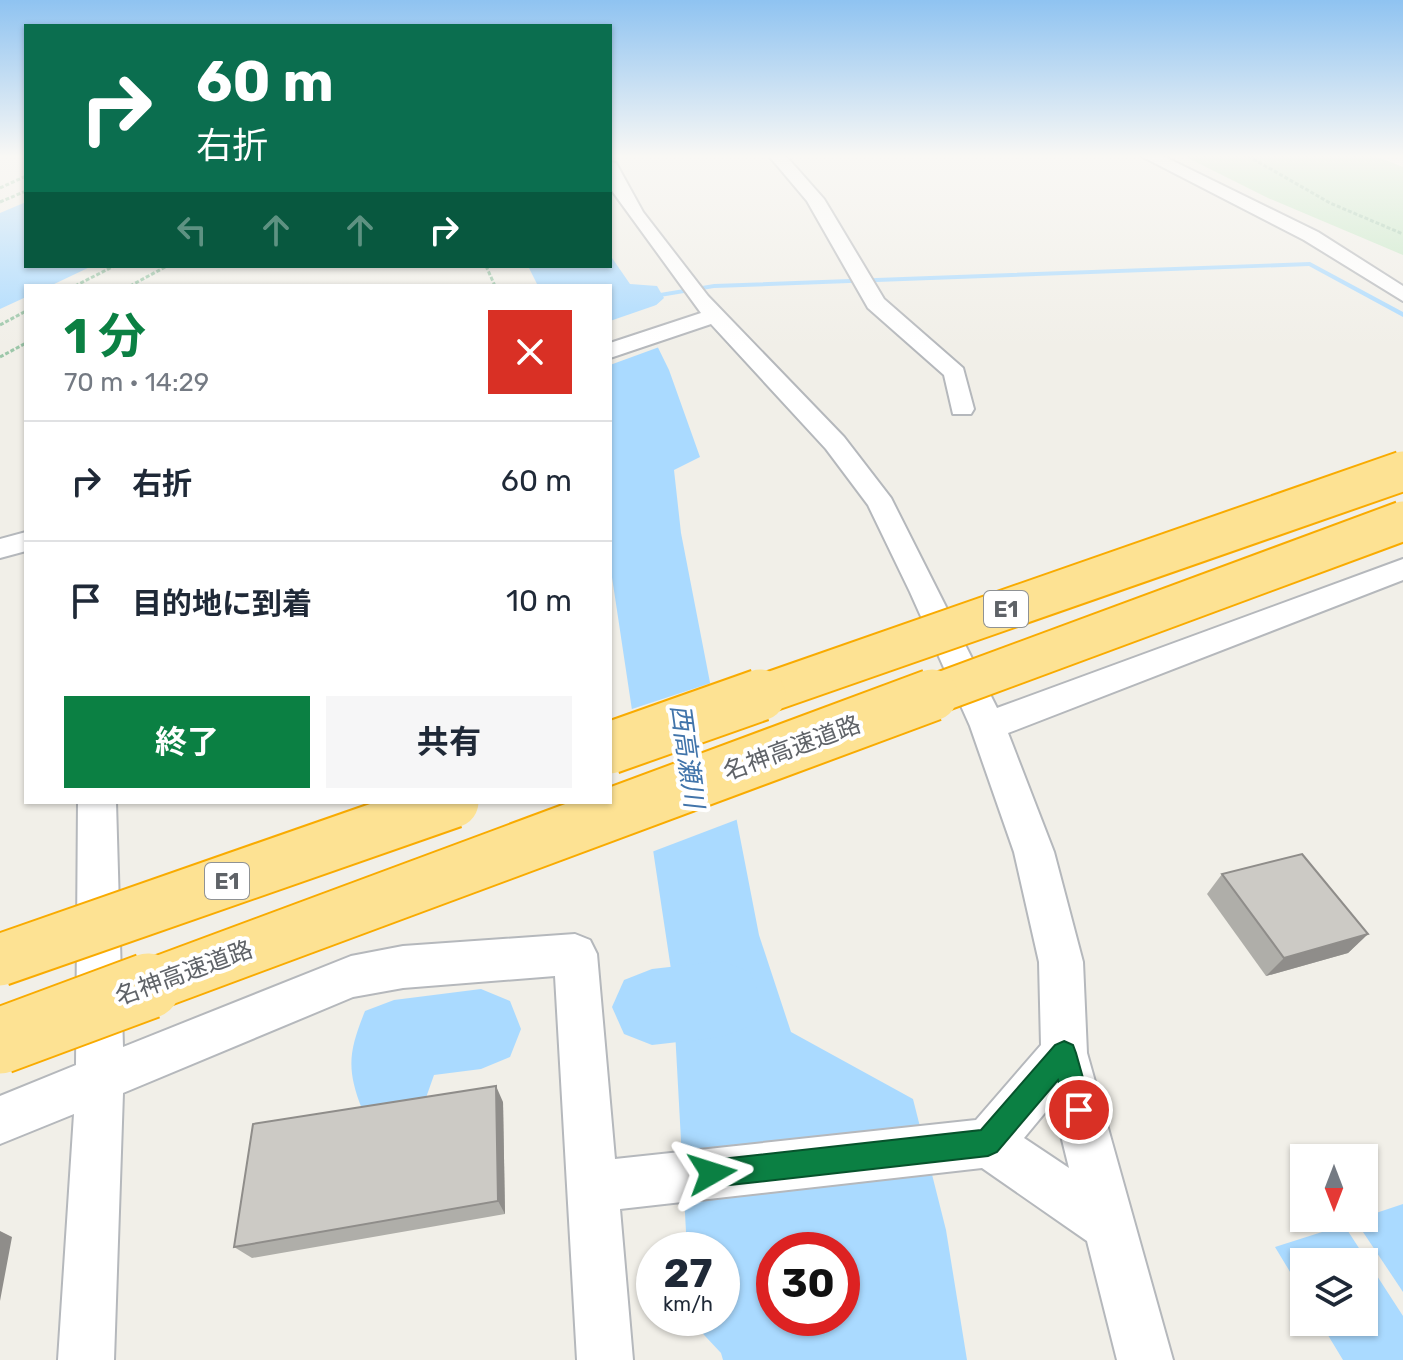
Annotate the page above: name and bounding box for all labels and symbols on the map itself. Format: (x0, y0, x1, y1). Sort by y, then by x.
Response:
road number: E1 (984, 591, 1028, 627)
water label: 西高瀬川 (664, 702, 710, 813)
street label: 名神高速道路 (720, 710, 864, 786)
road number: E1 (205, 863, 249, 899)
street label: 名神高速道路 (112, 935, 256, 1011)
pin (1045, 1076, 1113, 1144)
position arrow (670, 1131, 754, 1215)
north arrow (1290, 1144, 1378, 1232)
speed limit sign: 30 (756, 1232, 860, 1336)

